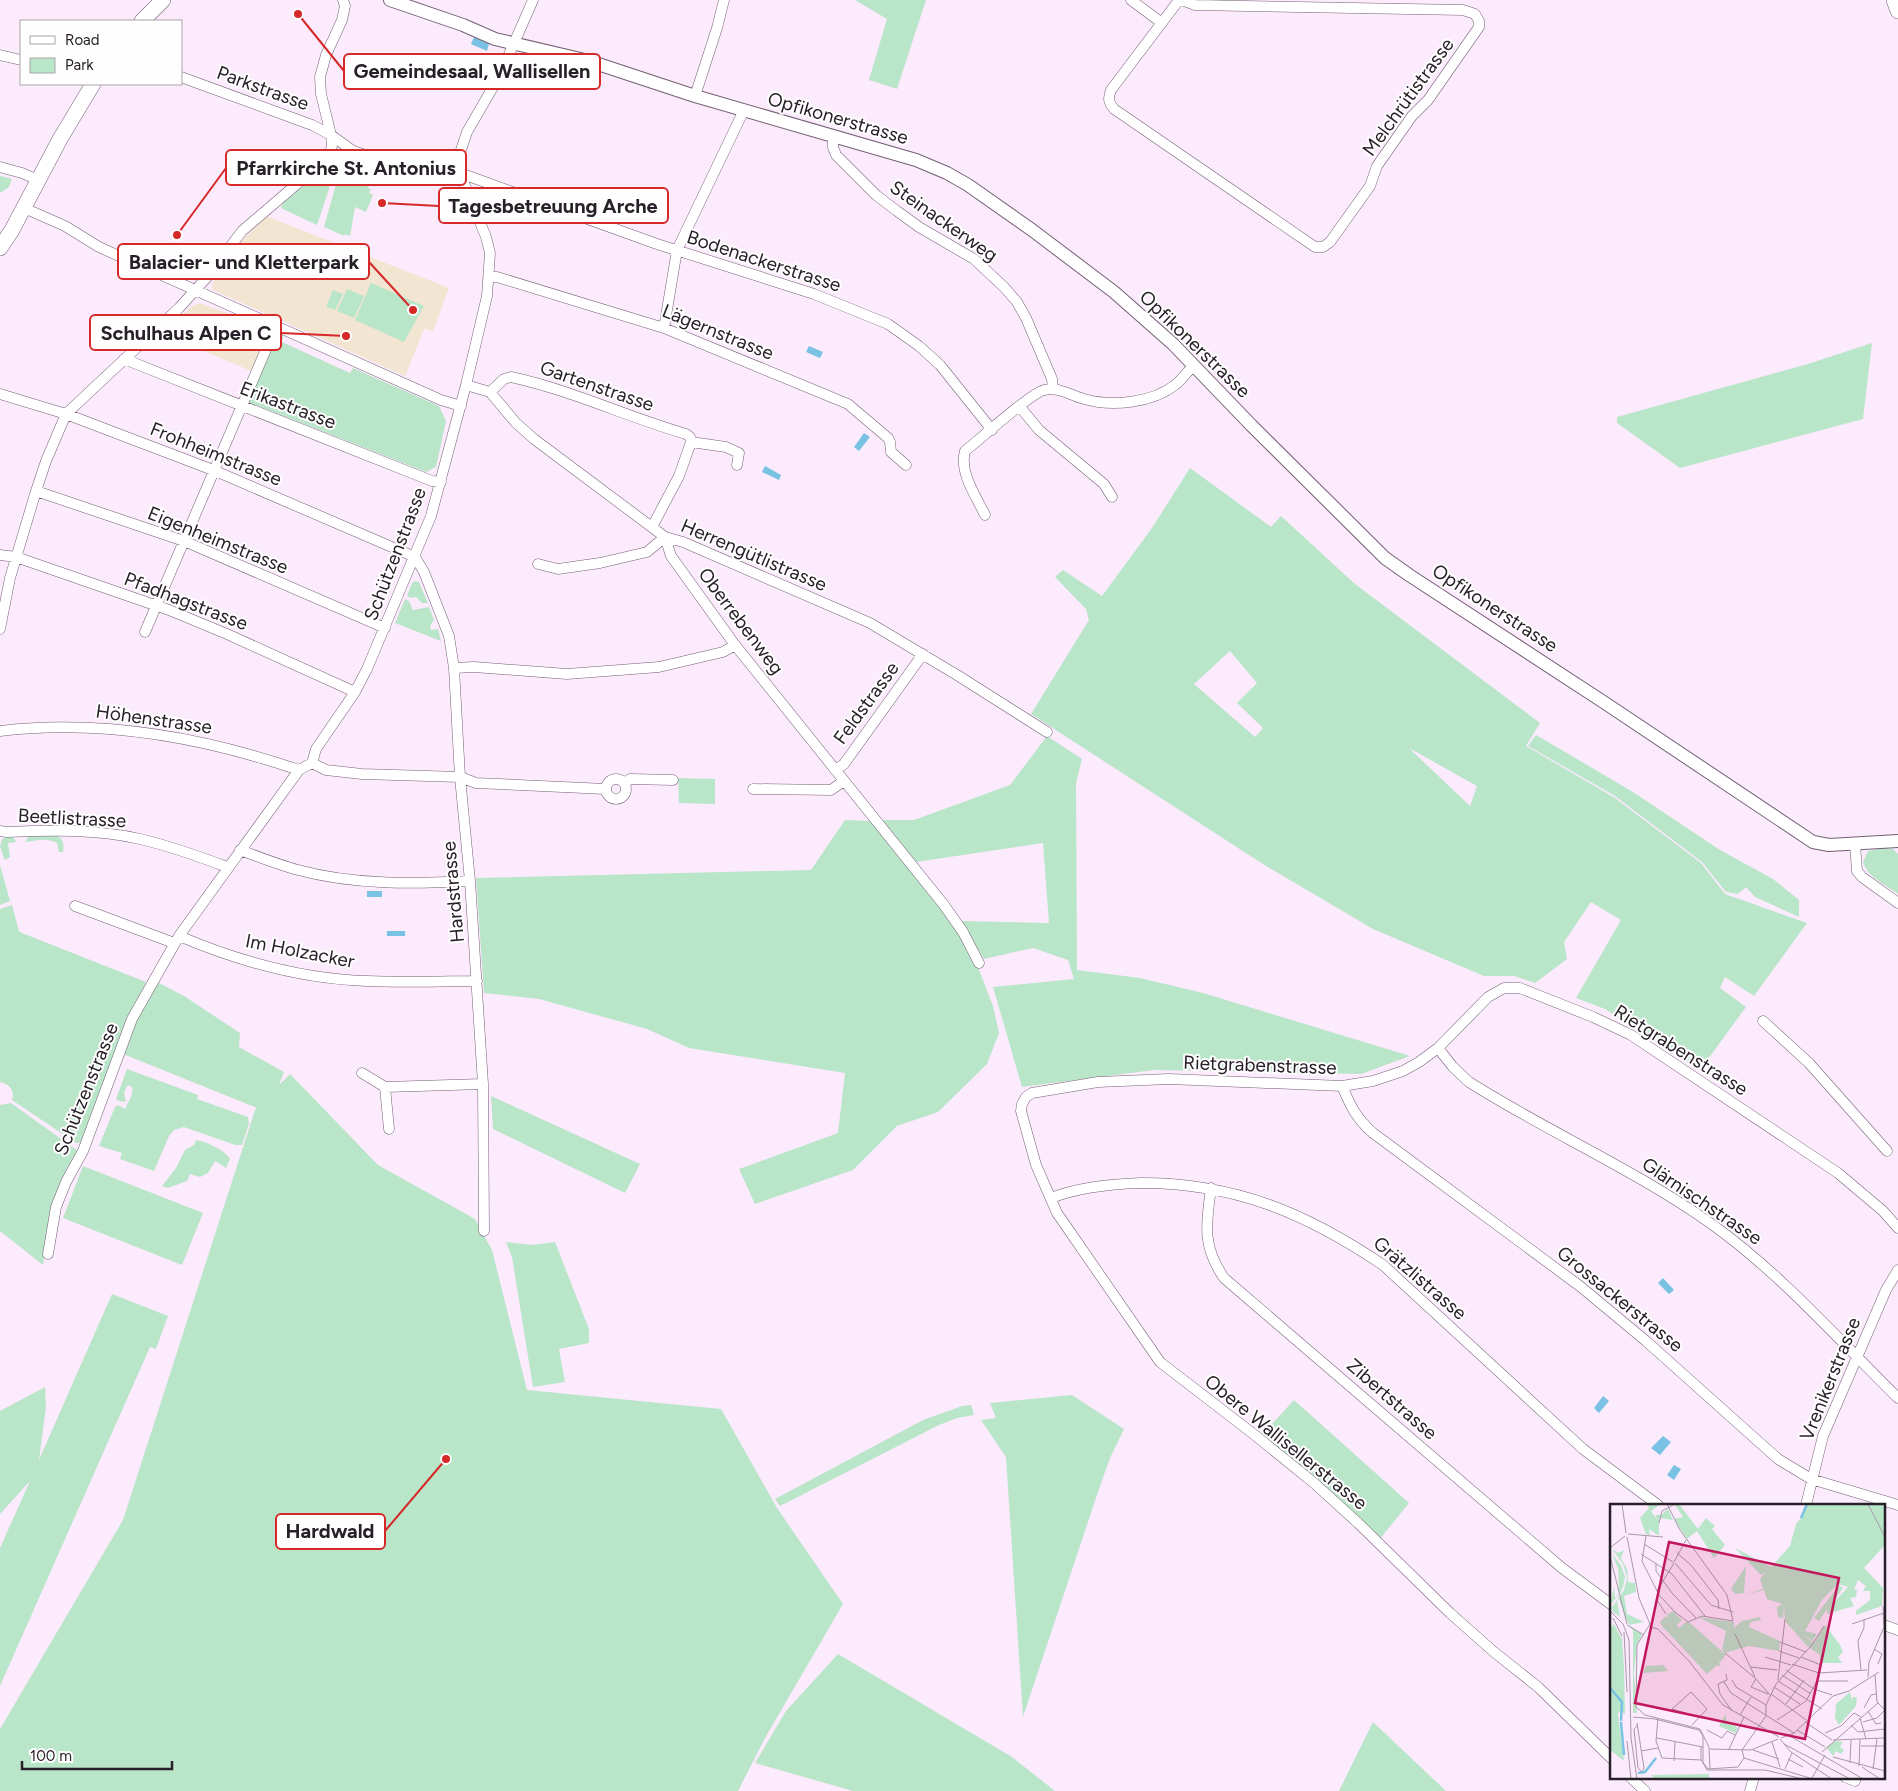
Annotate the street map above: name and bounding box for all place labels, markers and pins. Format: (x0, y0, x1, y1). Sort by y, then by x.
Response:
callout: Gemeindesaal, Wallisellen (344, 54, 600, 89)
callout: Pfarrkirche St. Antonius (226, 150, 466, 185)
callout: Tagesbetreuung Arche (439, 188, 668, 223)
callout: Balacier- und Kletterpark (118, 244, 369, 279)
callout: Schulhaus Alpen C (90, 315, 281, 350)
callout: Hardwald (276, 1514, 385, 1549)

